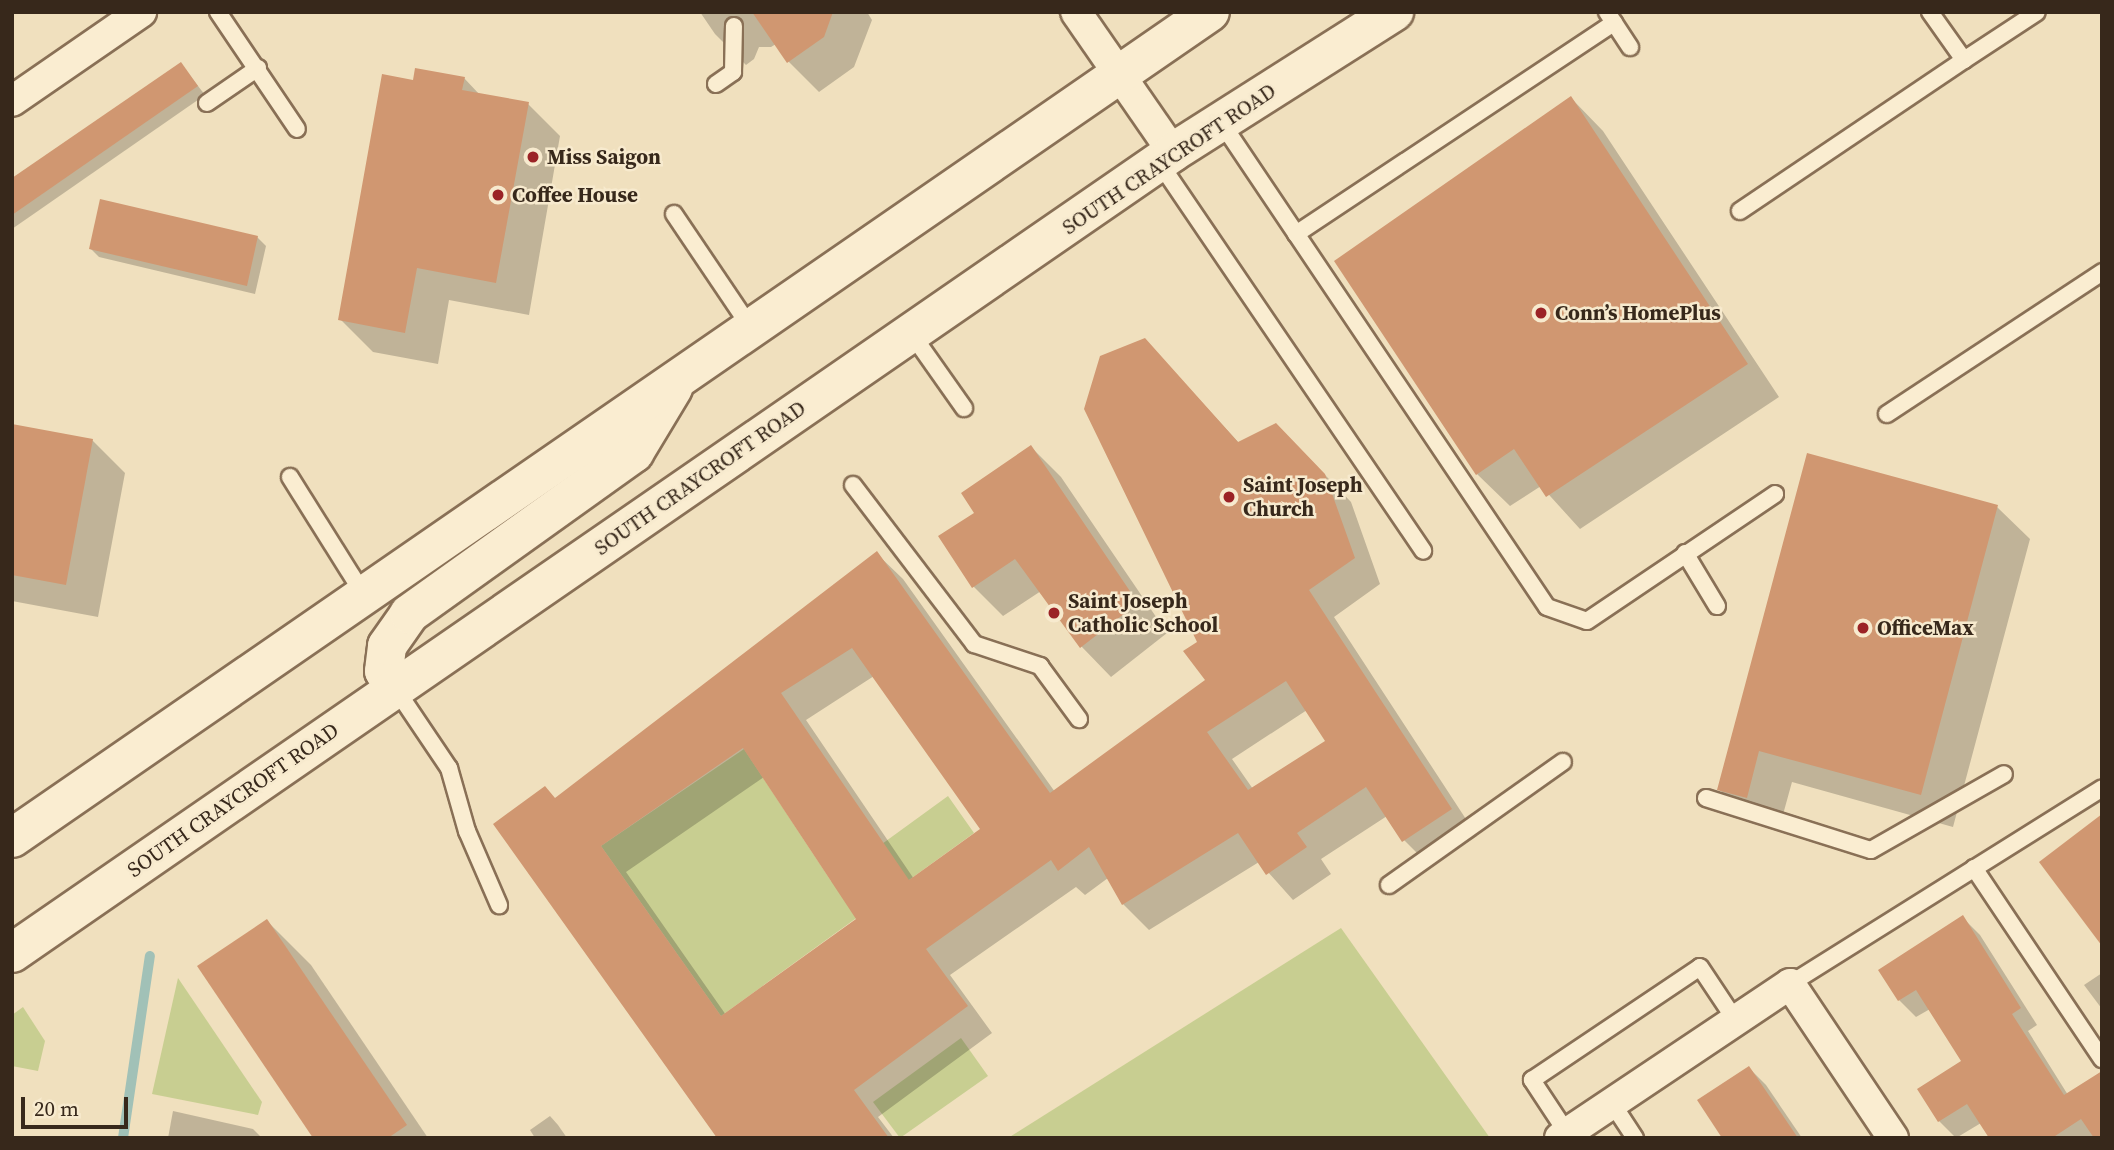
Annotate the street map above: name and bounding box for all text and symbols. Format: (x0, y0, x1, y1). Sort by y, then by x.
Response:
street label: SOUTH CRAYCROFT ROAD (1057, 78, 1281, 240)
place label: Miss Saigon (547, 144, 661, 170)
marker: Miss Saigon (525, 149, 541, 165)
place label: Coffee House (512, 182, 638, 208)
marker: Coffee House (490, 187, 506, 203)
place label: Conn’s HomePlus (1555, 300, 1721, 326)
marker: Conn’s HomePlus (1533, 305, 1549, 321)
street label: SOUTH CRAYCROFT ROAD (589, 395, 811, 561)
place label: Saint Joseph Church (1243, 472, 1363, 522)
marker: Saint Joseph Church (1221, 489, 1237, 505)
place label: Saint Joseph Catholic School (1068, 588, 1218, 638)
marker: Saint Joseph Catholic School (1046, 605, 1062, 621)
place label: OfficeMax (1877, 615, 1974, 641)
marker: OfficeMax (1855, 620, 1871, 636)
street label: SOUTH CRAYCROFT ROAD (122, 717, 344, 883)
scale bar (24, 1084, 131, 1128)
text: 20 m (34, 1094, 79, 1123)

